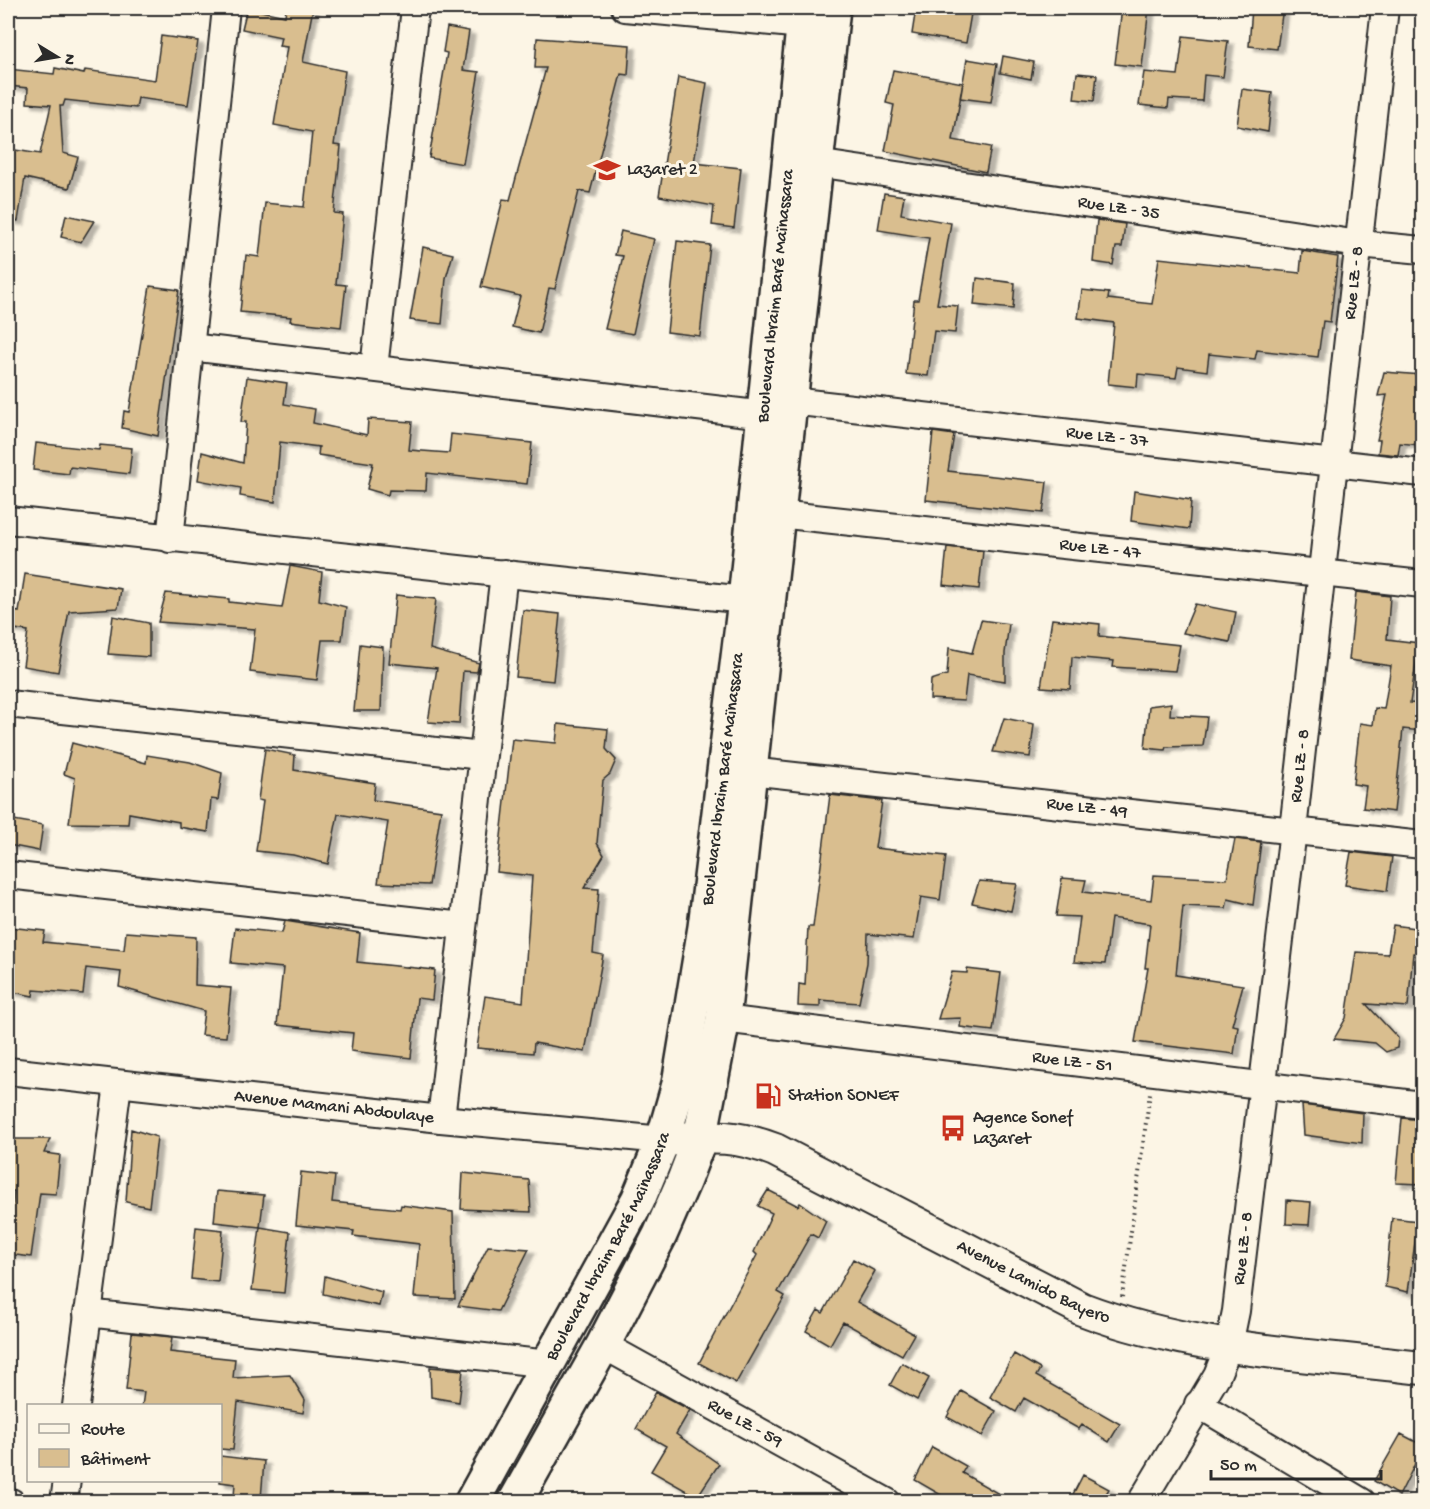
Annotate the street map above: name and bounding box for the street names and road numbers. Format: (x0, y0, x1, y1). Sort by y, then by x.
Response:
street label: Boulevard Ibraim Baré Maïnassara (752, 167, 799, 425)
street label: Rue LZ - 35 (1076, 192, 1161, 225)
street label: Rue LZ - 8 (1340, 245, 1369, 321)
street label: Rue LZ - 37 (1065, 422, 1150, 452)
street label: Rue LZ - 47 (1058, 534, 1143, 564)
street label: Boulevard Ibraim Baré Maïnassara (697, 651, 749, 908)
street label: Rue LZ - 8 (1286, 728, 1315, 804)
street label: Rue LZ - 49 (1045, 793, 1129, 823)
street label: Rue LZ - 51 (1031, 1047, 1114, 1077)
street label: Avenue Mamani Abdoulaye (233, 1086, 436, 1129)
street label: Boulevard Ibraim Baré Maïnassara (541, 1129, 675, 1365)
street label: Rue LZ - 8 (1229, 1210, 1258, 1286)
street label: Avenue Lamido Bayero (953, 1235, 1113, 1329)
street label: Rue LZ - 59 (704, 1394, 786, 1452)

